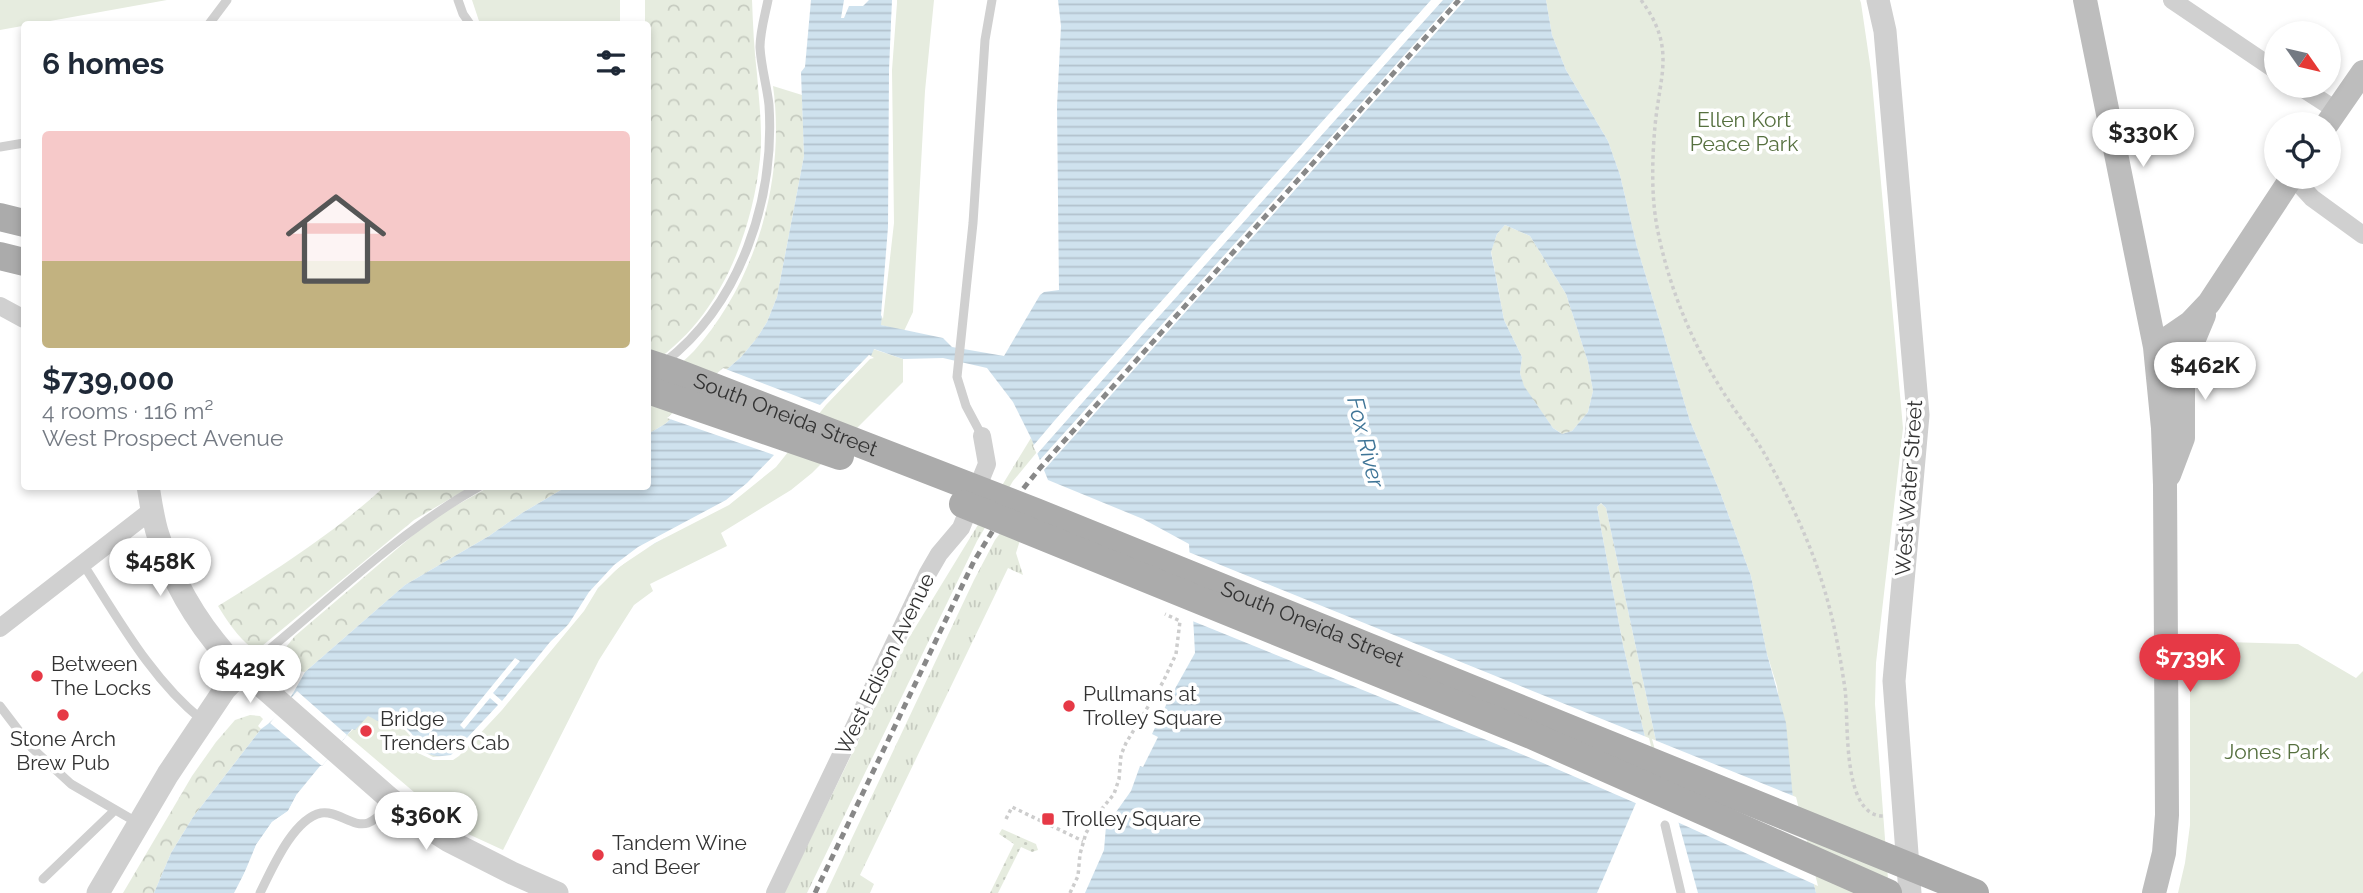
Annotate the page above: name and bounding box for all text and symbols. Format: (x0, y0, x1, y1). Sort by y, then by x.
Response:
north arrow (2264, 21, 2342, 98)
map controls (2264, 21, 2341, 189)
icon: filters (592, 44, 630, 82)
text: 6 homes (42, 46, 164, 81)
park label: Ellen Kort Peace Park (1690, 107, 1798, 156)
pin: $330K (2094, 110, 2192, 169)
button: locate (2264, 112, 2341, 189)
text: $330K (2108, 118, 2178, 145)
icon: home (273, 176, 399, 302)
pin: $462K (2156, 342, 2254, 402)
text: $462K (2170, 351, 2240, 378)
text: $739,000 (42, 362, 174, 397)
street label: South Oneida Street (690, 367, 881, 461)
water label: Fox River (1342, 394, 1391, 491)
text: 4 rooms · 116 m² (42, 397, 213, 424)
street label: West Water Street (1890, 399, 1927, 577)
text: West Prospect Avenue (42, 424, 283, 451)
pin: $458K (111, 538, 209, 598)
text: $458K (125, 547, 195, 574)
street label: West Edison Avenue (830, 569, 939, 759)
street label: South Oneida Street (1217, 575, 1408, 672)
pin: $739K (2141, 634, 2239, 694)
text: $739K (2155, 643, 2225, 670)
pin: $429K (201, 646, 299, 705)
place label: Between The Locks (51, 651, 151, 700)
text: $429K (215, 654, 285, 681)
marker: Between The Locks (29, 668, 45, 684)
place label: Pullmans at Trolley Square (1083, 681, 1222, 730)
marker: Pullmans at Trolley Square (1061, 698, 1077, 714)
place label: Bridge Trenders Cab (380, 706, 510, 755)
marker: Stone Arch Brew Pub (55, 707, 71, 723)
marker: Bridge Trenders Cab (358, 723, 374, 739)
place label: Stone Arch Brew Pub (10, 726, 116, 775)
park label: Jones Park (2224, 739, 2330, 764)
pin: $360K (377, 792, 475, 852)
text: $360K (391, 801, 461, 828)
place label: Trolley Square (1062, 806, 1201, 831)
marker: Trolley Square (1040, 811, 1056, 827)
place label: Tandem Wine and Beer (612, 830, 747, 879)
marker: Tandem Wine and Beer (590, 847, 606, 863)

